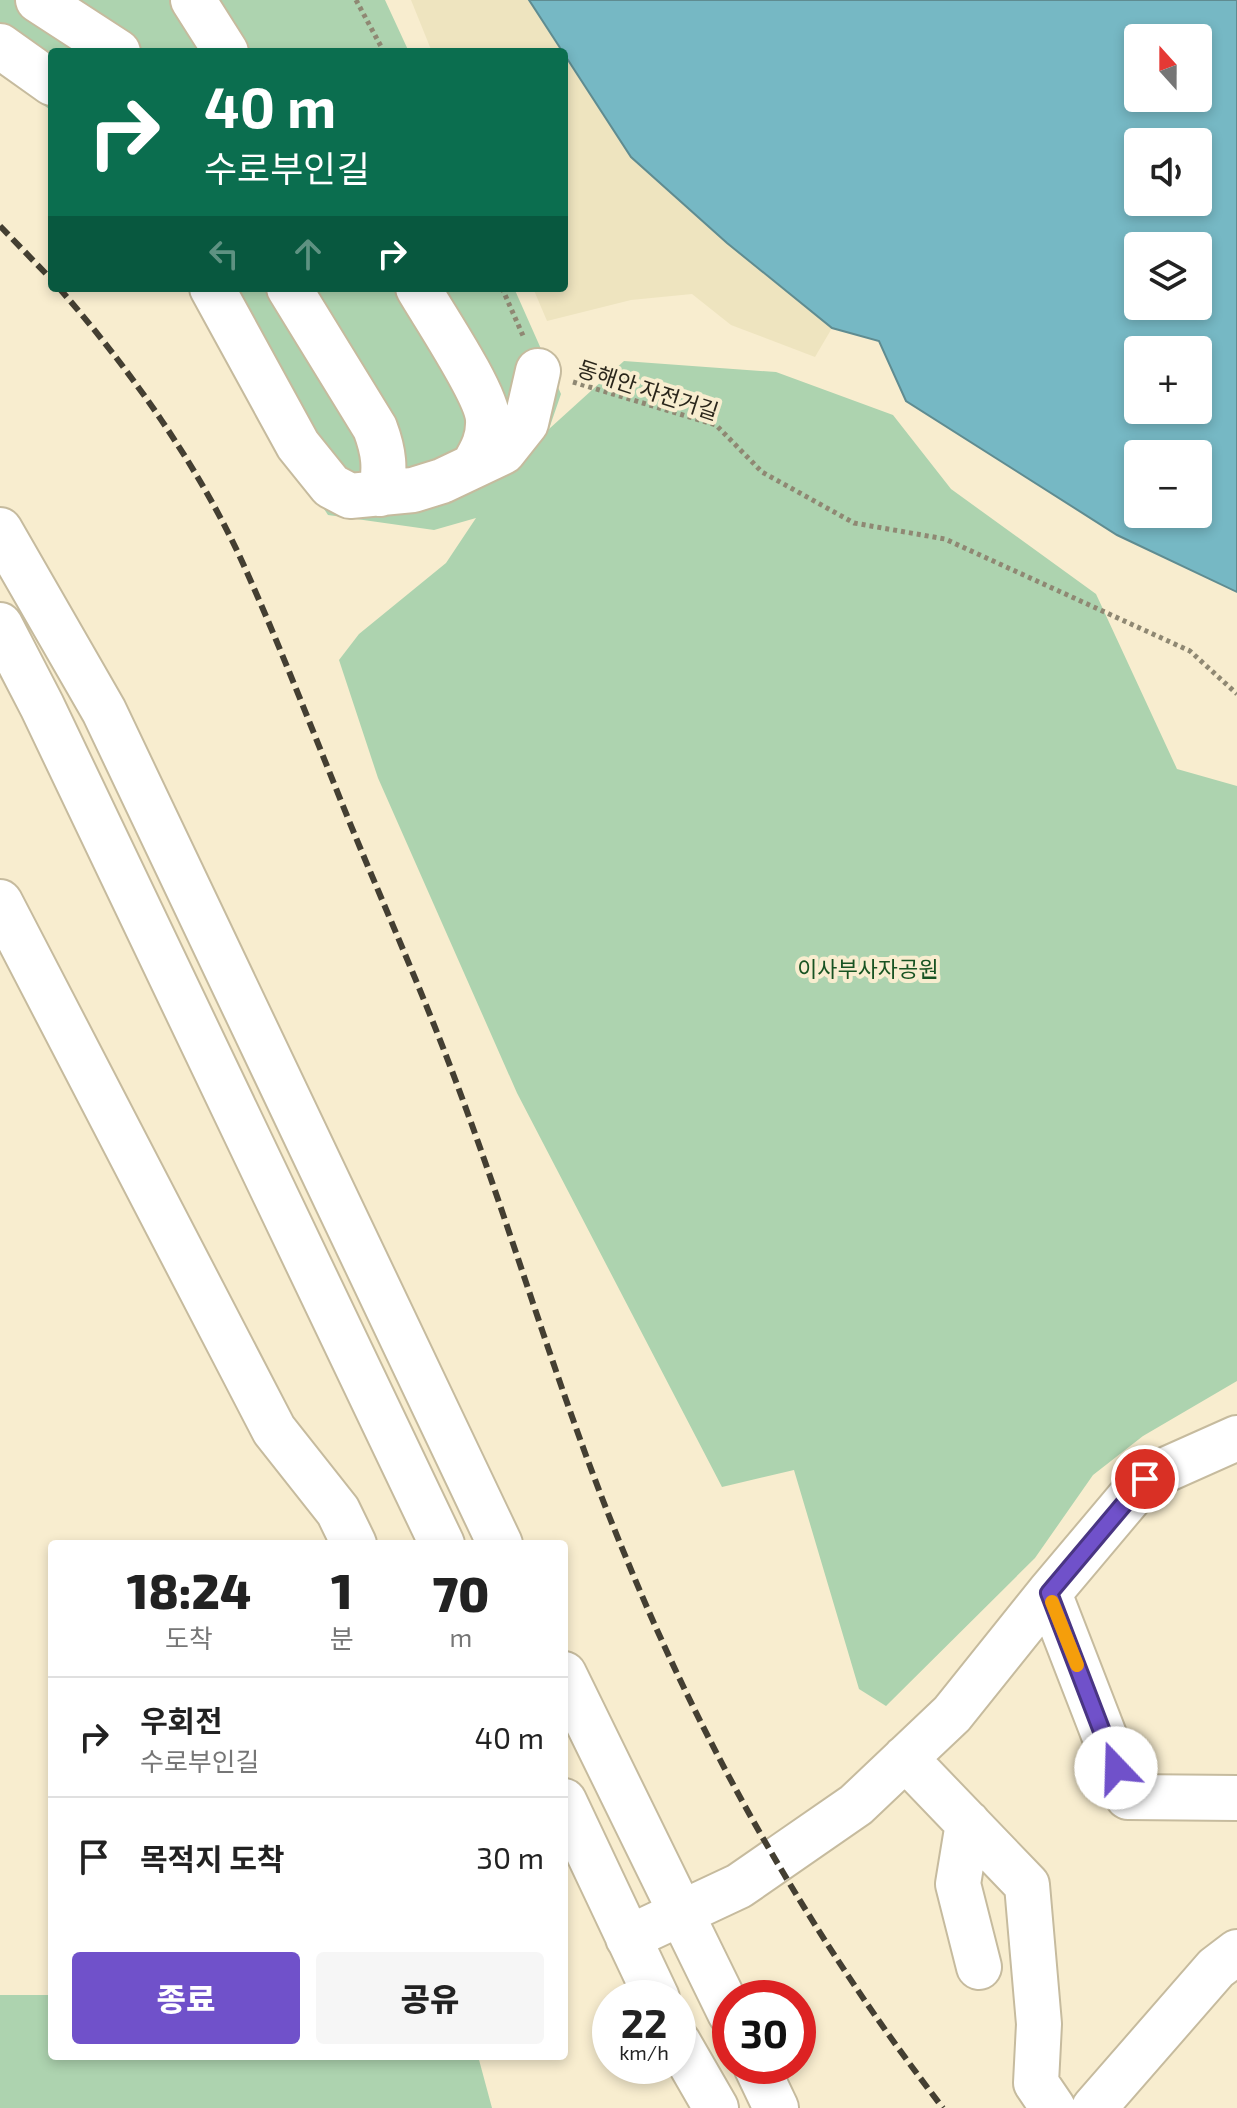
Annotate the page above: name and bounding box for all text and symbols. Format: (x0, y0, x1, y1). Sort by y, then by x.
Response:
north arrow (1124, 24, 1212, 112)
map controls (1124, 24, 1212, 528)
text: 40 m (204, 72, 336, 139)
icon: right (72, 80, 176, 184)
button: sound (1124, 128, 1212, 216)
text: 수로부인길 (204, 146, 370, 189)
icon: left (202, 232, 246, 276)
icon: ahead (286, 232, 330, 276)
icon: right (370, 232, 414, 276)
button: layers (1124, 232, 1212, 320)
button: + (1124, 336, 1212, 424)
street label: 동해안 자전거길 (575, 354, 722, 424)
button: − (1124, 440, 1212, 528)
park label: 이사부사자공원 (797, 955, 939, 981)
pin (1111, 1445, 1179, 1513)
icon: arrive (1123, 1457, 1167, 1501)
text: 18:24 (127, 1561, 251, 1619)
text: 1 (331, 1561, 353, 1619)
text: 70 (433, 1564, 489, 1622)
text: m (449, 1621, 472, 1652)
text: 도착 (165, 1622, 213, 1653)
text: 분 (330, 1622, 354, 1653)
text: 우회전 (140, 1702, 223, 1738)
icon: right (72, 1715, 116, 1759)
text: 40 m (474, 1719, 544, 1755)
position arrow (1074, 1726, 1158, 1810)
text: 수로부인길 (140, 1745, 260, 1776)
icon: arrive (72, 1835, 116, 1879)
text: 30 m (476, 1839, 544, 1875)
text: 목적지 도착 (140, 1840, 284, 1876)
button: 종료 (72, 1952, 300, 2044)
button: 공유 (316, 1952, 544, 2044)
speed limit sign: 30 (712, 1980, 816, 2084)
text: 22 (621, 1998, 667, 2046)
text: km/h (619, 2040, 669, 2064)

